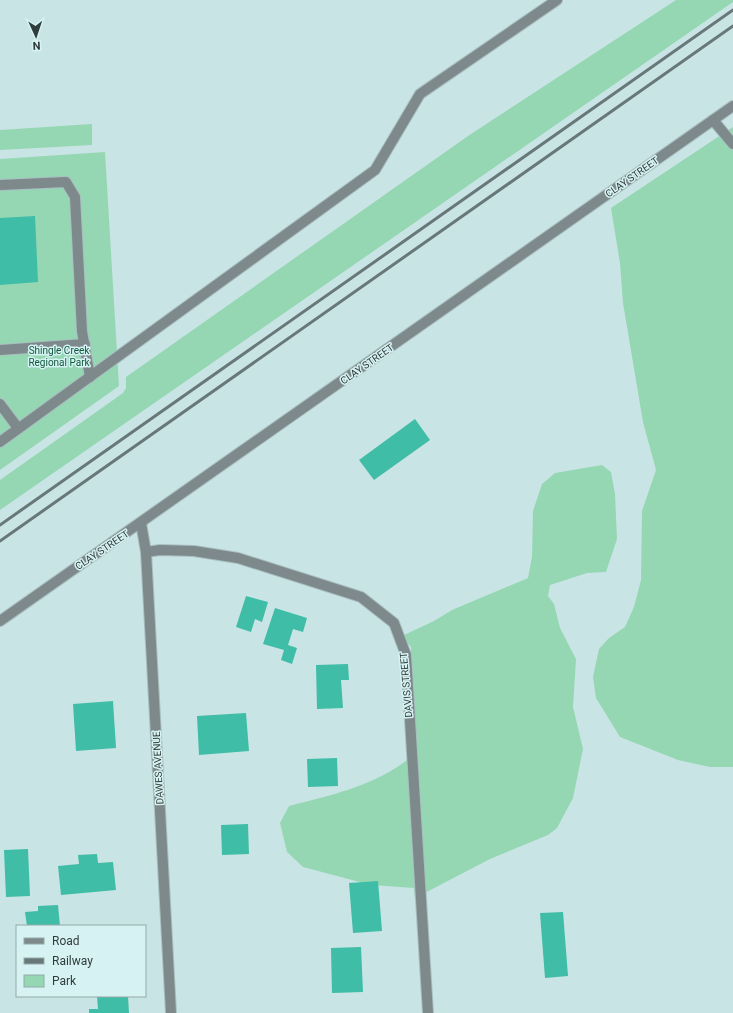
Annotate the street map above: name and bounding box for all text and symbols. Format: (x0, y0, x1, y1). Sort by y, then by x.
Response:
north arrow (16, 16, 56, 56)
text: N (32, 39, 41, 52)
street label: CLAY STREET (603, 155, 661, 199)
street label: CLAY STREET (338, 342, 396, 386)
park label: Shingle Creek Regional Park (28, 345, 91, 368)
street label: CLAY STREET (73, 528, 131, 572)
street label: DAVIS STREET (398, 652, 414, 718)
street label: DAWES AVENUE (151, 731, 165, 805)
legend (16, 925, 146, 997)
text: Road (52, 934, 80, 948)
text: Railway (52, 954, 93, 968)
text: Park (52, 974, 77, 988)

